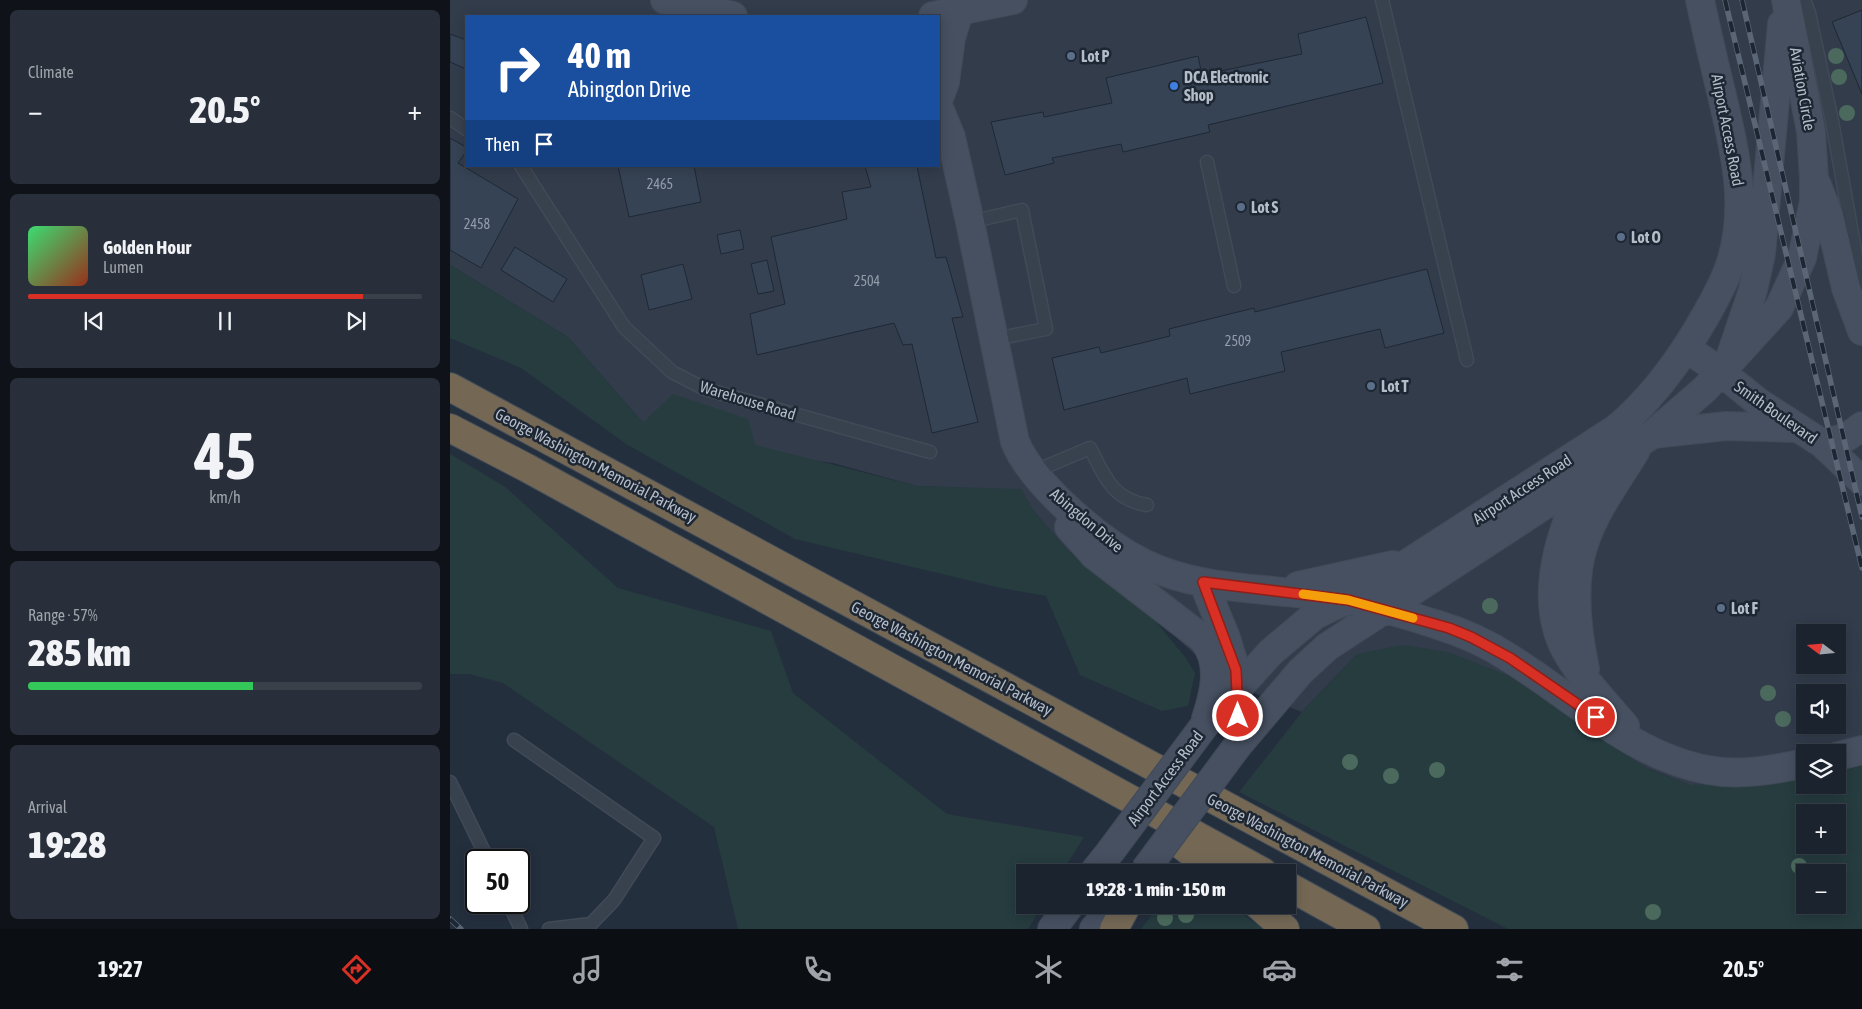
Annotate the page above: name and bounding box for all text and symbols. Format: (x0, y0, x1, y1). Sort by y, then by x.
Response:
icon: right (485, 35, 550, 100)
text: 40 m (568, 35, 631, 75)
street label: Aviation Circle (1787, 46, 1819, 132)
place label: Lot P (1081, 47, 1110, 65)
marker: Lot P (1065, 50, 1077, 62)
text: Climate (28, 63, 74, 81)
place label: DCA Electronic Shop (1184, 68, 1268, 104)
street label: Airport Access Road (1707, 72, 1748, 188)
text: Abingdon Drive (568, 76, 691, 102)
marker: DCA Electronic Shop (1168, 80, 1180, 92)
text: 20.5° (190, 88, 260, 131)
text: − (28, 94, 43, 126)
text: + (407, 94, 422, 126)
icon: arrive (530, 130, 558, 158)
text: Then (485, 133, 520, 155)
house number: 2465 (647, 176, 673, 192)
place label: Lot S (1251, 198, 1279, 216)
marker: Lot S (1235, 201, 1247, 213)
house number: 2458 (464, 216, 491, 232)
place label: Lot O (1631, 228, 1661, 246)
marker: Lot O (1615, 231, 1627, 243)
text: Golden Hour (103, 236, 191, 258)
text: Lumen (103, 258, 143, 276)
house number: 2504 (854, 273, 881, 289)
icon: previous (80, 307, 108, 335)
icon: pause (211, 307, 239, 335)
icon: next (342, 307, 370, 335)
house number: 2509 (1225, 333, 1251, 349)
street label: Warehouse Road (698, 377, 798, 423)
place label: Lot T (1381, 377, 1410, 395)
street label: Smith Boulevard (1731, 377, 1821, 447)
marker: Lot T (1365, 380, 1377, 392)
street label: George Washington Memorial Parkway (492, 404, 700, 527)
text: 45 (194, 418, 256, 493)
street label: Airport Access Road (1469, 450, 1575, 528)
street label: Abingdon Drive (1046, 484, 1127, 556)
text: km/h (209, 488, 241, 506)
street label: George Washington Memorial Parkway (848, 597, 1056, 720)
place label: Lot F (1731, 599, 1759, 617)
marker: Lot F (1715, 602, 1727, 614)
text: Range · 57% (28, 606, 98, 624)
north arrow (1796, 624, 1846, 674)
map controls (1796, 624, 1846, 914)
text: 285 km (28, 631, 131, 674)
button: sound (1796, 684, 1846, 734)
position arrow (1211, 689, 1263, 741)
pin (1575, 696, 1617, 738)
icon: arrive (1582, 703, 1610, 731)
street label: Airport Access Road (1124, 727, 1207, 829)
button: layers (1796, 744, 1846, 794)
street label: George Washington Memorial Parkway (1204, 789, 1412, 912)
text: Arrival (28, 798, 67, 816)
button: + (1796, 804, 1846, 854)
text: 19:28 (28, 823, 106, 866)
speed limit sign: 50 (465, 849, 530, 914)
button: − (1796, 864, 1846, 914)
text: 19:28 · 1 min · 150 m (1086, 878, 1226, 900)
icon: directions (339, 952, 374, 987)
icon: music (570, 952, 605, 987)
icon: phone (800, 952, 835, 987)
icon: climate (1031, 952, 1066, 987)
icon: car (1262, 952, 1297, 987)
icon: filters (1492, 952, 1527, 987)
text: 19:27 (98, 956, 143, 982)
text: 20.5° (1723, 956, 1764, 982)

